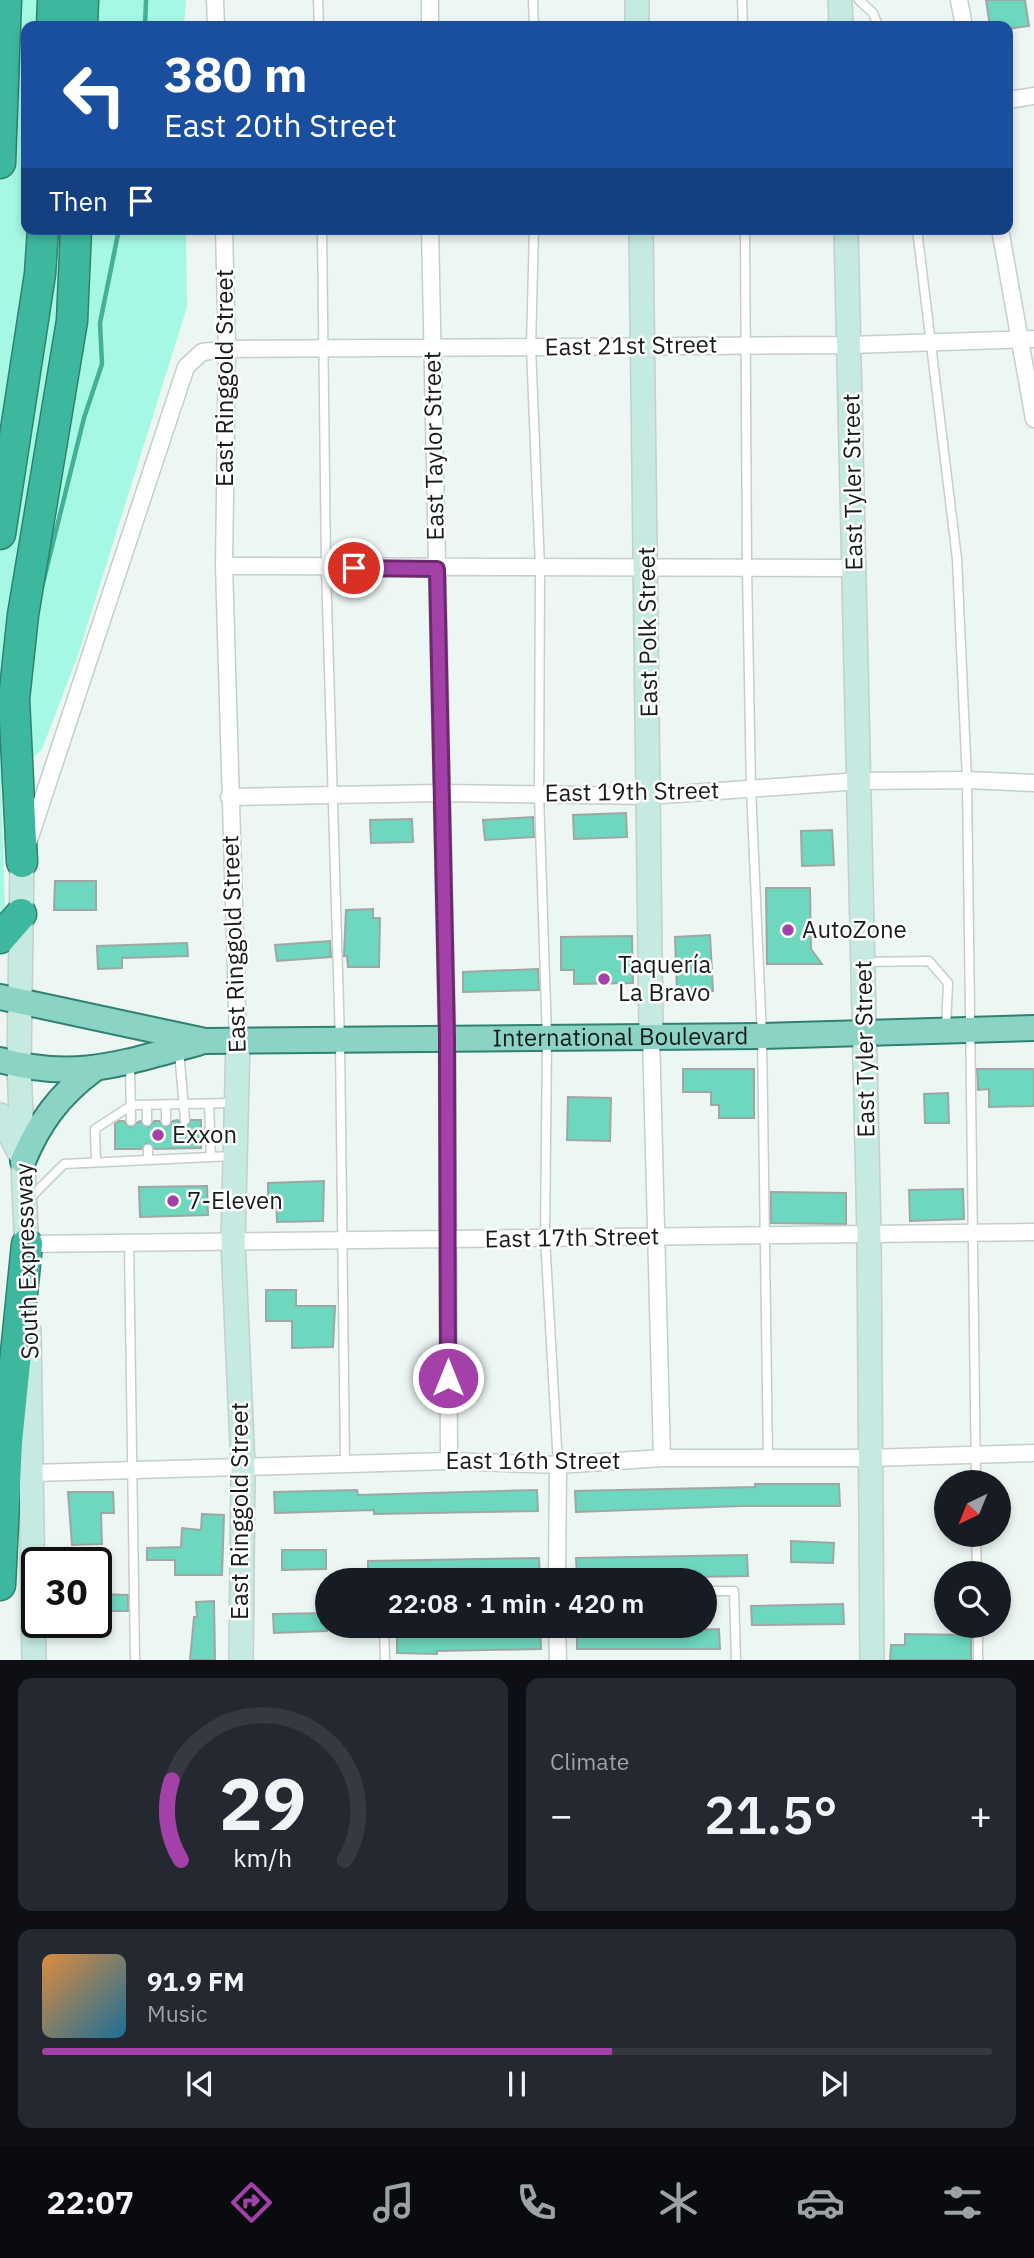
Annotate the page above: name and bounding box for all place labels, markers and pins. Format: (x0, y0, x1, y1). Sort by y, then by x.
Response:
pin (324, 538, 384, 598)
place label: AutoZone (802, 913, 907, 945)
marker: AutoZone (780, 922, 796, 938)
place label: Taquería La Bravo (618, 948, 711, 1008)
marker: Taquería La Bravo (596, 971, 612, 987)
place label: Exxon (172, 1118, 237, 1150)
marker: Exxon (150, 1127, 166, 1143)
place label: 7-Eleven (187, 1184, 283, 1216)
marker: 7-Eleven (165, 1193, 181, 1209)

